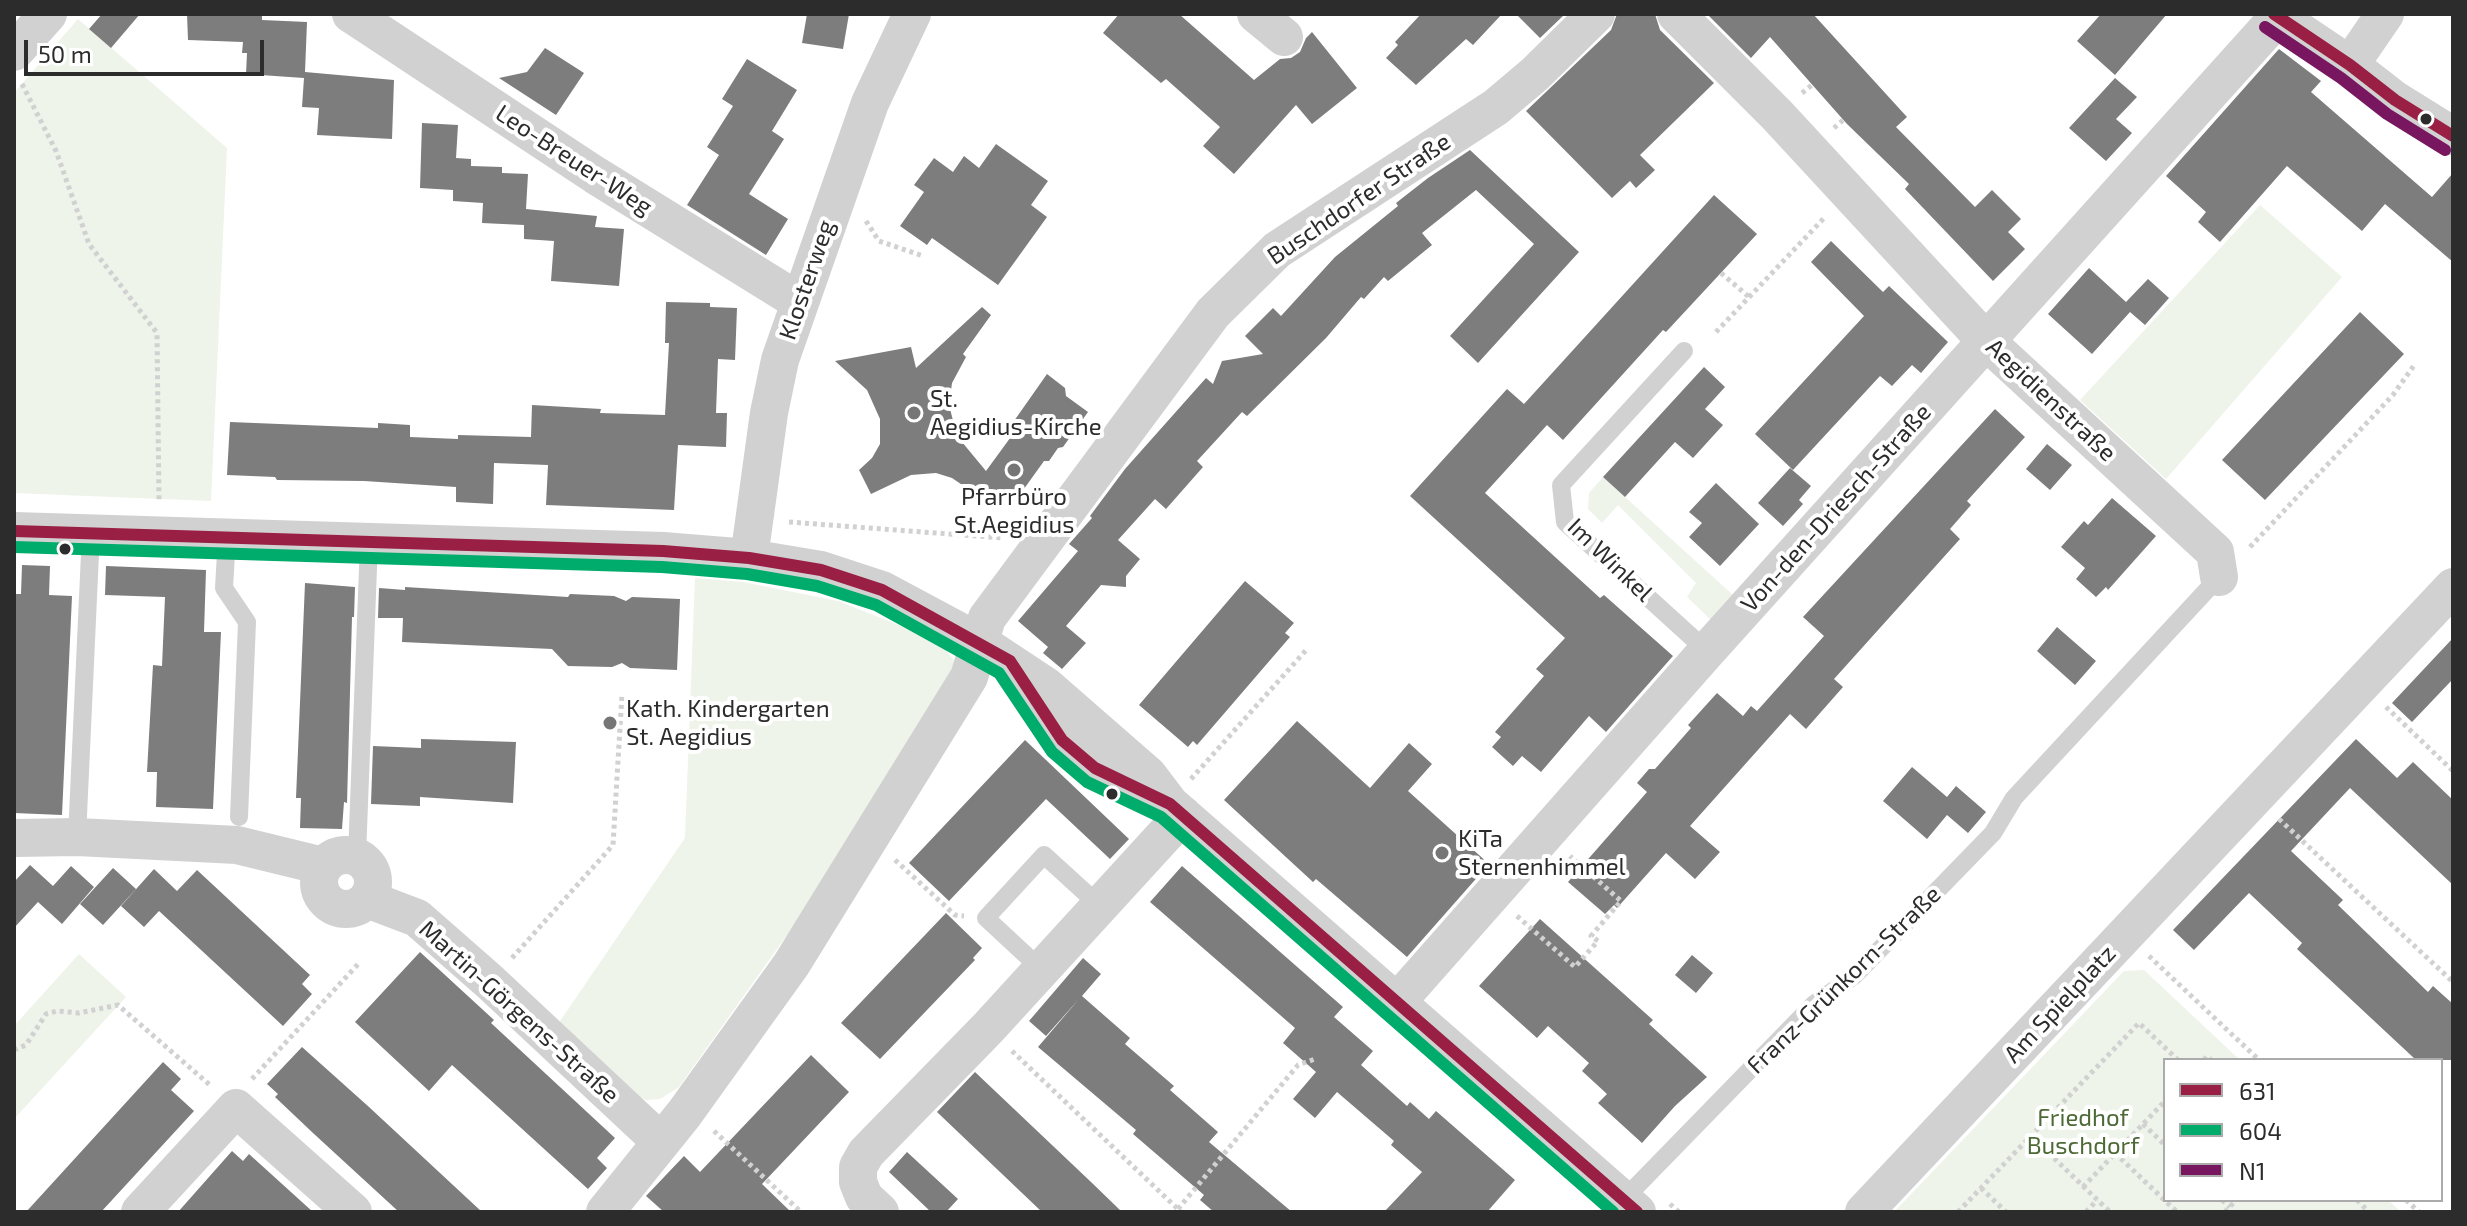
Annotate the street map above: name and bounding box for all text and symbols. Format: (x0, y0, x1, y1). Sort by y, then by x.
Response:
scale bar (28, 24, 268, 74)
text: 50 m (38, 39, 92, 68)
street label: Leo-Breuer-Weg (490, 99, 658, 221)
unlabelled marker (2418, 111, 2434, 127)
street label: Buschdorfer Straße (1262, 127, 1456, 271)
street label: Klosterweg (773, 216, 841, 344)
street label: Aegidienstraße (1980, 333, 2122, 467)
place label: St. Aegidius-Kirche (930, 385, 1102, 441)
street label: Von-den-Driesch-Straße (1735, 398, 1937, 618)
marker: St. Aegidius-Kirche (905, 404, 923, 422)
marker: Pfarrbüro St.Aegidius (1005, 461, 1023, 479)
place label: Pfarrbüro St.Aegidius (954, 483, 1074, 539)
street label: Im Winkel (1561, 512, 1659, 608)
unlabelled marker (57, 541, 73, 557)
place label: Kath. Kindergarten St. Aegidius (626, 695, 830, 751)
marker: Kath. Kindergarten St. Aegidius (601, 714, 619, 732)
unlabelled marker (1104, 786, 1120, 802)
place label: KiTa Sternenhimmel (1458, 825, 1626, 881)
marker: KiTa Sternenhimmel (1433, 844, 1451, 862)
street label: Franz-Grünkorn-Straße (1741, 880, 1947, 1080)
street label: Martin-Görgens-Straße (413, 915, 625, 1109)
street label: Am Spielplatz (1998, 939, 2122, 1069)
legend (2163, 1058, 2443, 1202)
text: 631 (2239, 1076, 2276, 1105)
park label: Friedhof Buschdorf (2027, 1104, 2139, 1160)
text: 604 (2239, 1116, 2282, 1145)
text: N1 (2239, 1156, 2265, 1185)

